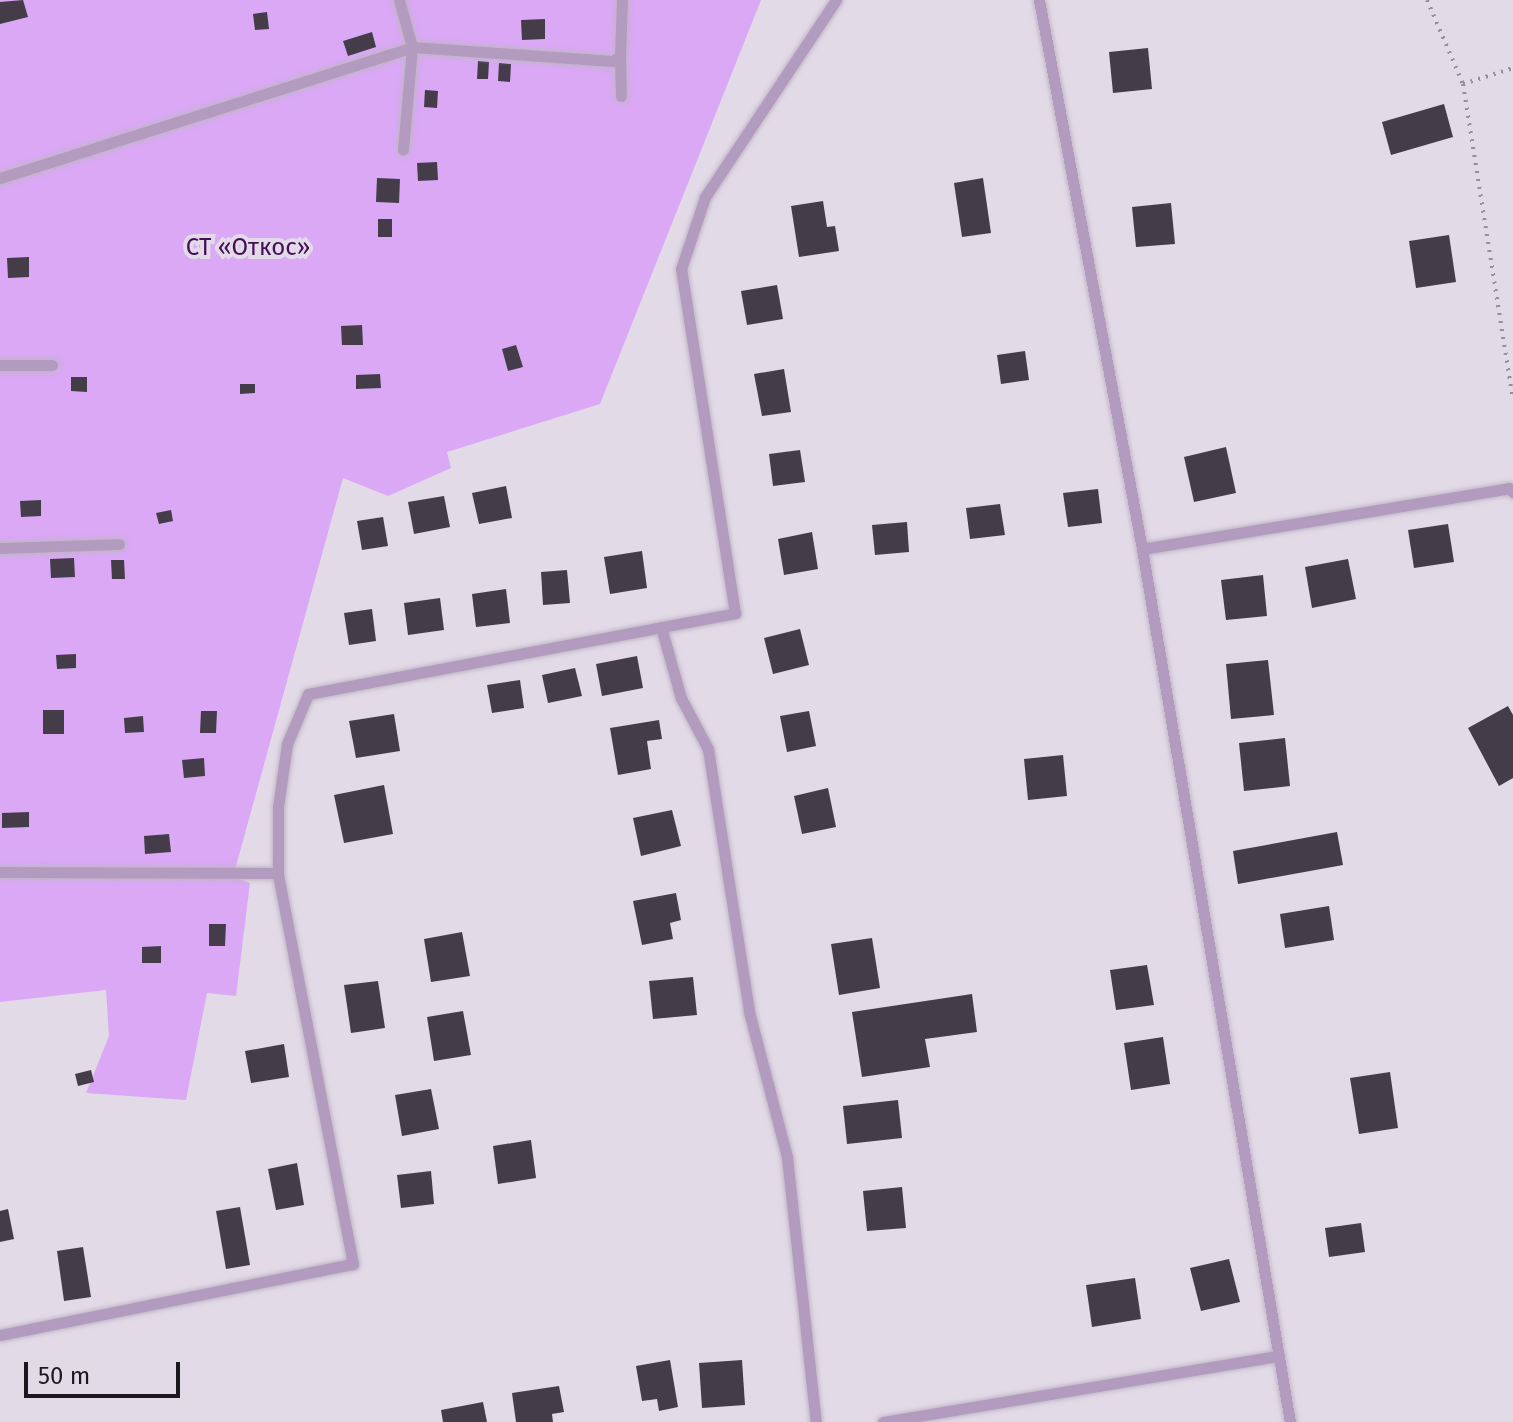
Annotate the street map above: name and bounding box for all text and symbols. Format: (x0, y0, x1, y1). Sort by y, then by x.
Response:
park label: СТ «Откос» (186, 234, 310, 262)
scale bar (28, 1346, 184, 1396)
text: 50 m (38, 1362, 90, 1390)

